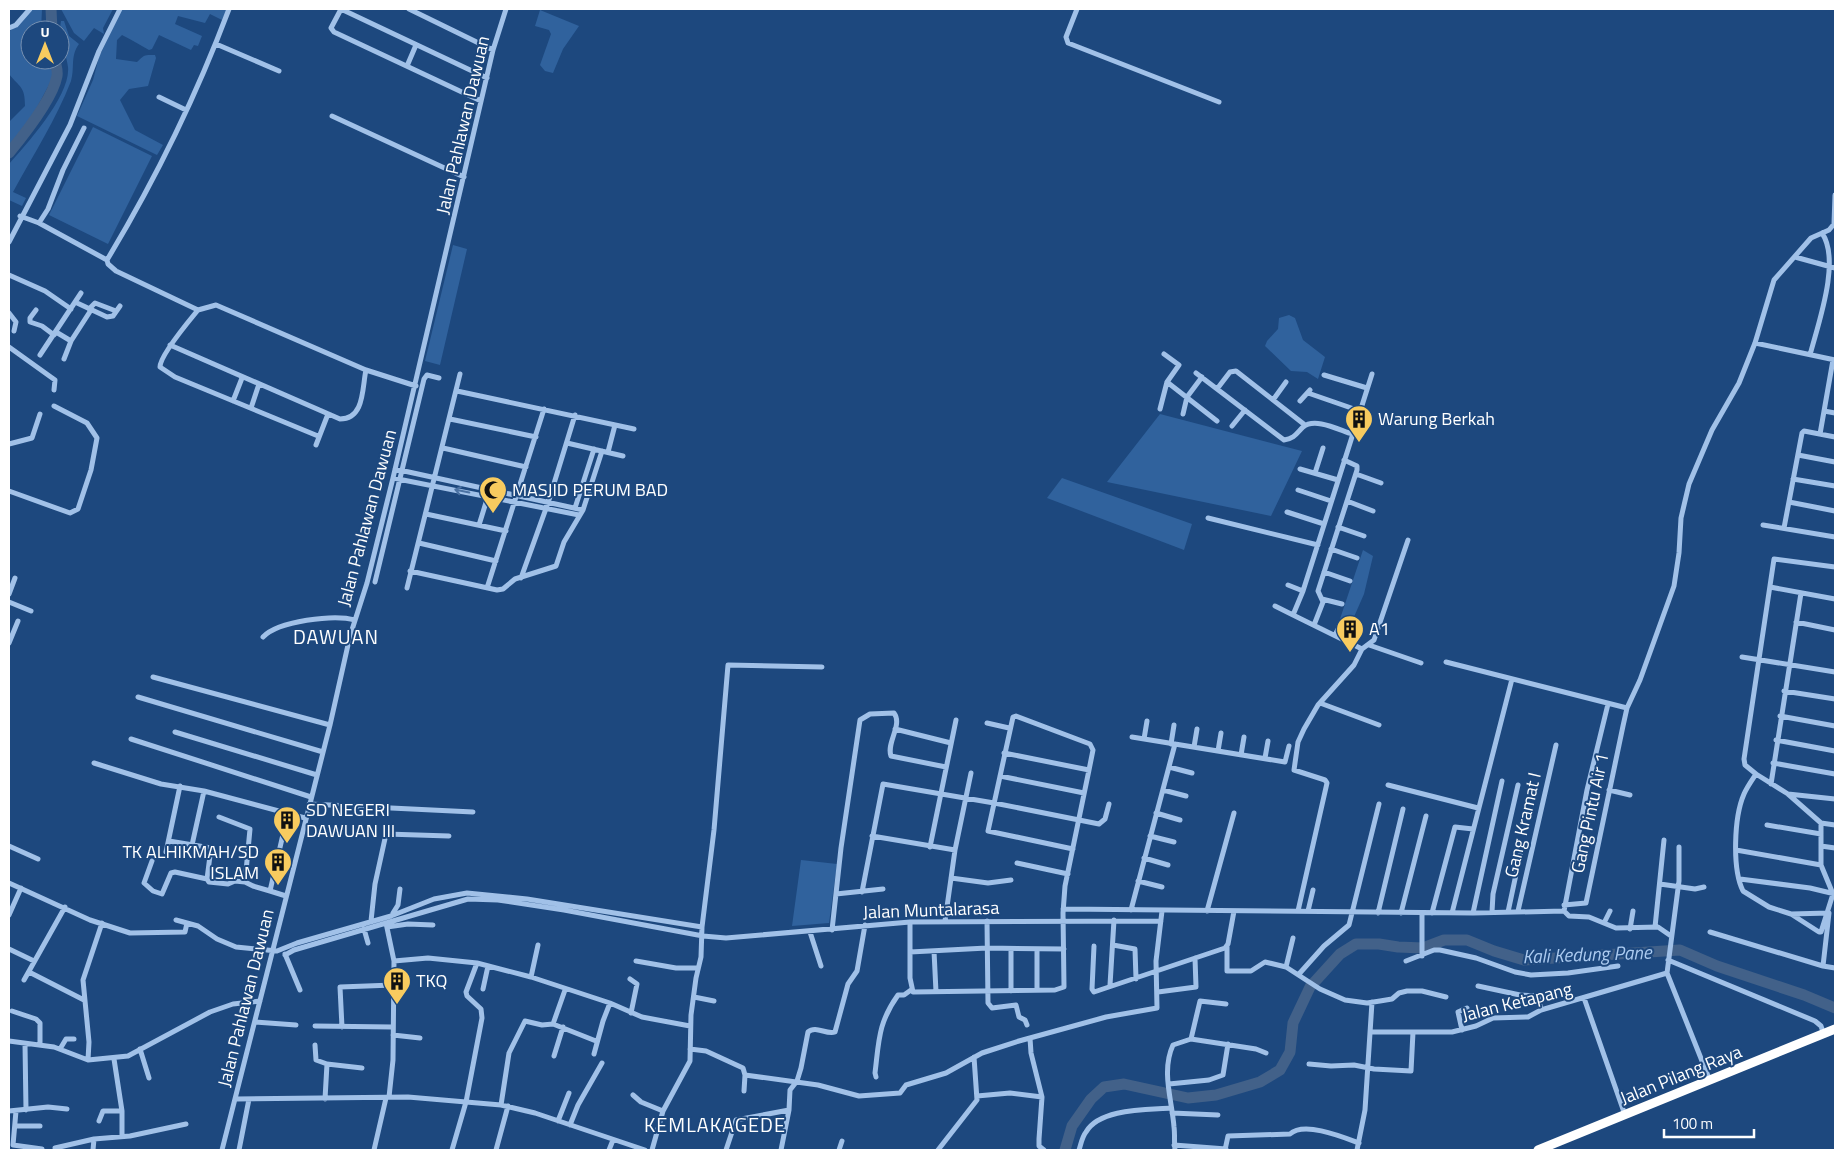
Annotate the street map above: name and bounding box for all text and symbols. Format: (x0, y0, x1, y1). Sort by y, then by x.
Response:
north arrow (20, 20, 70, 70)
text: U (40, 21, 50, 42)
street label: Jalan Pahlawan Dawuan (429, 33, 496, 217)
building icon: Warung Berkah (1344, 404, 1374, 443)
place label: Warung Berkah (1378, 405, 1495, 432)
street label: Jalan Pahlawan Dawuan (330, 426, 403, 609)
mosque icon: MASJID PERUM BAD (478, 475, 508, 514)
place label: MASJID PERUM BAD (512, 476, 668, 503)
one-way arrow (455, 486, 471, 495)
building icon: A1 (1335, 614, 1365, 653)
place label: A1 (1369, 615, 1390, 642)
district label: DAWUAN (293, 621, 379, 652)
street label: Gang Pintu Air 1 (1564, 750, 1615, 875)
street label: Gang Kramat I (1497, 770, 1548, 880)
place label: SD NEGERI DAWUAN III (306, 796, 395, 844)
building icon: SD NEGERI DAWUAN III (272, 805, 302, 844)
place label: TK ALHIKMAH/SD ISLAM (122, 838, 259, 886)
building icon: TK ALHIKMAH/SD ISLAM (263, 847, 293, 886)
street label: Jalan Muntalarasa (862, 894, 1000, 925)
street label: Jalan Pahlawan Dawuan (210, 906, 281, 1090)
water label: Kali Kedung Pane (1522, 937, 1653, 970)
building icon: TKQ (382, 966, 412, 1005)
place label: TKQ (416, 967, 447, 994)
street label: Jalan Ketapang (1459, 975, 1575, 1028)
street label: Jalan Pilang Raya (1616, 1038, 1746, 1111)
scale bar (1664, 1106, 1754, 1138)
district label: KEMLAKAGEDE (644, 1109, 786, 1140)
text: 100 m (1672, 1112, 1713, 1135)

